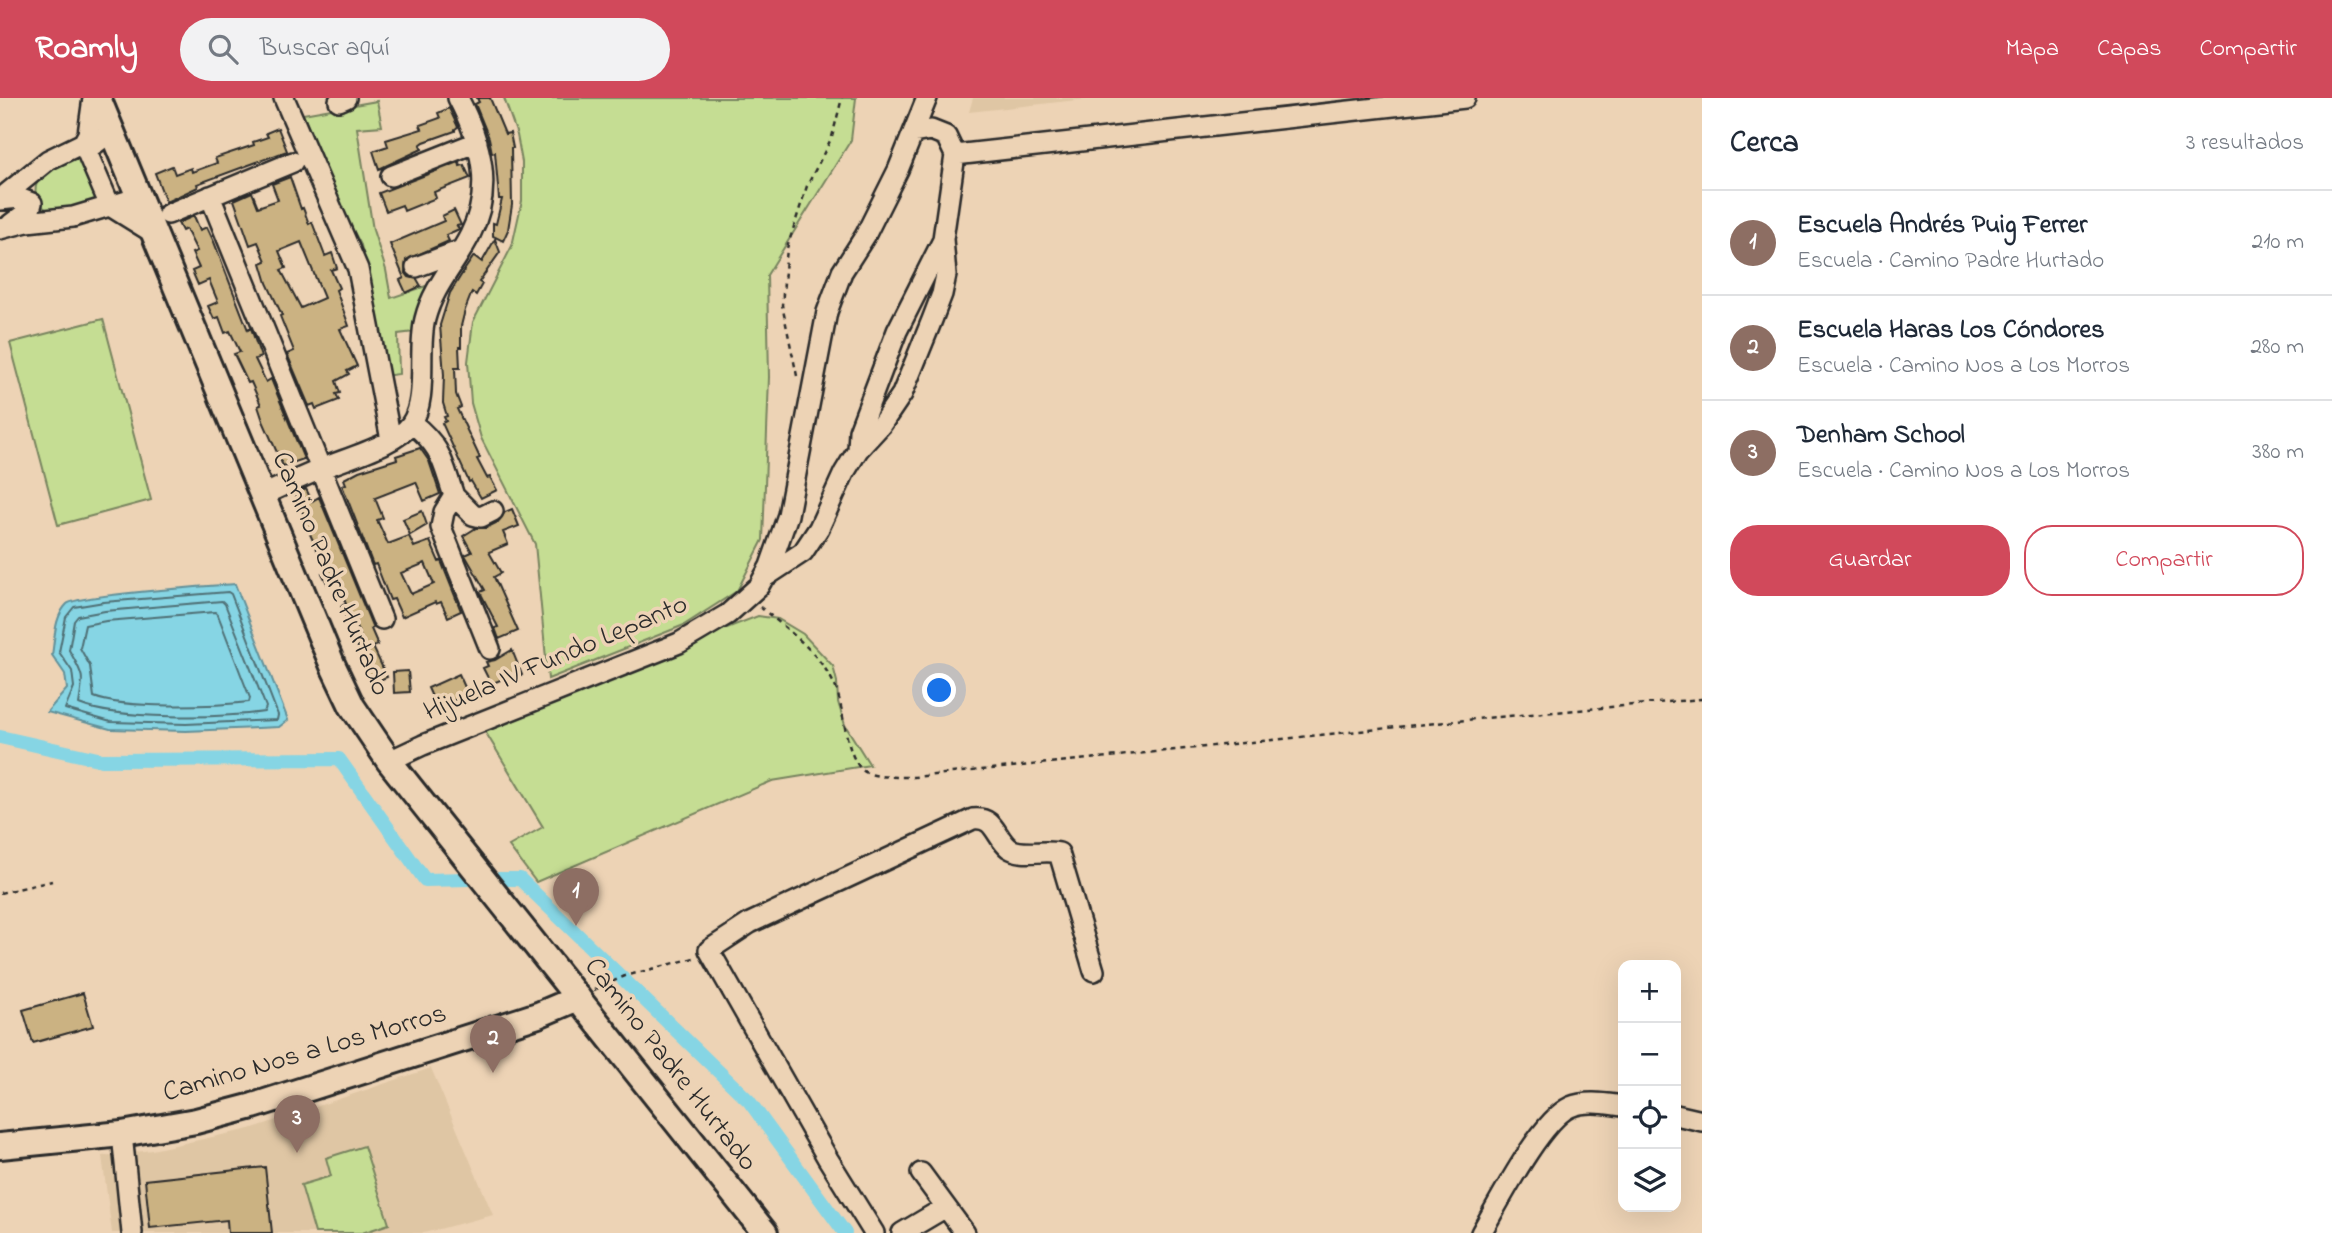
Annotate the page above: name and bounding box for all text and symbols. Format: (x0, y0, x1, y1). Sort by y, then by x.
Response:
search box (180, 18, 670, 81)
text: Roamly (35, 25, 138, 73)
icon: search (204, 30, 242, 68)
text: Buscar aquí (260, 30, 390, 68)
text: Mapa (2006, 32, 2059, 67)
text: Capas (2097, 32, 2161, 67)
text: Compartir (2199, 32, 2297, 67)
text: Cerca (1730, 122, 1799, 166)
text: 3 resultados (2186, 127, 2304, 160)
text: Escuela Andrés Puig Ferrer (1797, 207, 2087, 245)
text: 1 (1749, 226, 1757, 259)
text: 210 m (2252, 226, 2304, 259)
text: Escuela · Camino Padre Hurtado (1797, 245, 2104, 278)
text: Escuela Haras Los Cóndores (1797, 312, 2104, 350)
text: 2 (1747, 331, 1759, 364)
text: 280 m (2250, 331, 2304, 364)
text: Escuela · Camino Nos a Los Morros (1797, 350, 2130, 383)
text: Denham School (1797, 417, 1965, 455)
text: 3 (1748, 436, 1758, 469)
text: 380 m (2252, 436, 2304, 469)
street label: Camino Padre Hurtado (260, 445, 400, 703)
text: Escuela · Camino Nos a Los Morros (1797, 455, 2130, 488)
button: Guardar (1730, 525, 2010, 596)
button: Compartir (2024, 525, 2304, 596)
street label: Hijuela IV Fundo Lepanto (418, 585, 694, 733)
your location (922, 673, 956, 707)
pin: 1 (553, 868, 599, 926)
street label: Camino Padre Hurtado (573, 949, 767, 1181)
map controls (1618, 960, 1681, 1212)
button: + (1618, 960, 1681, 1023)
street label: Camino Nos a Los Morros (158, 994, 452, 1114)
pin: 2 (470, 1015, 516, 1073)
button: − (1618, 1023, 1681, 1086)
button: locate (1618, 1086, 1681, 1149)
pin: 3 (274, 1095, 320, 1153)
button: layers (1618, 1149, 1681, 1212)

